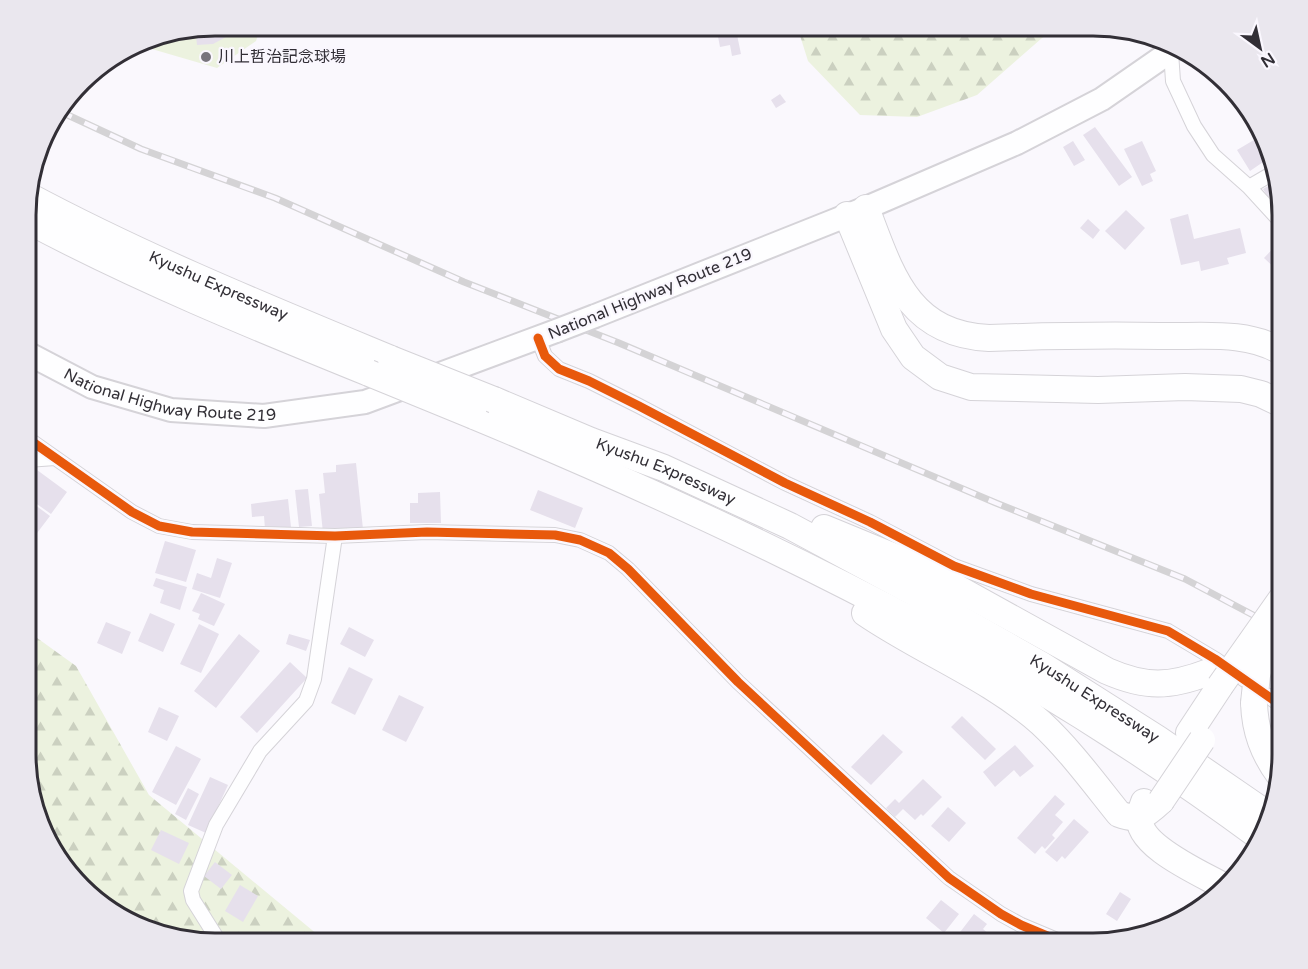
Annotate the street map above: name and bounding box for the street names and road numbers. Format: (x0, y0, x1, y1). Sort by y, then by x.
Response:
street label: National Highway Route 219 (545, 244, 755, 344)
street label: Kyushu Expressway (146, 247, 291, 325)
street label: National Highway Route 219 (60, 364, 278, 426)
street label: Kyushu Expressway (593, 434, 739, 510)
street label: Kyushu Expressway (1026, 650, 1163, 747)

